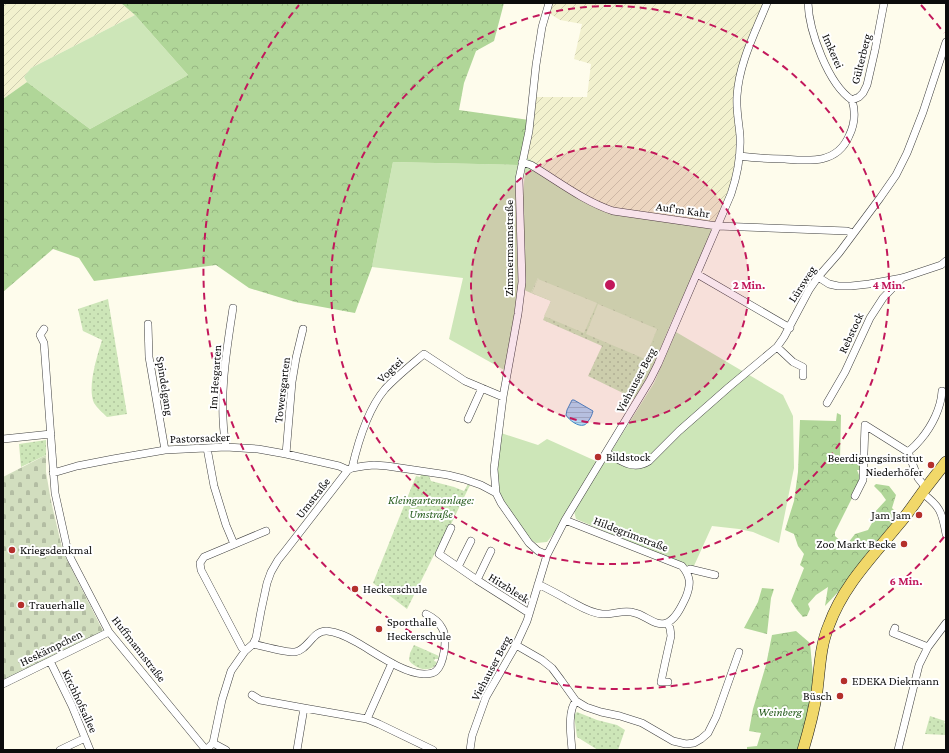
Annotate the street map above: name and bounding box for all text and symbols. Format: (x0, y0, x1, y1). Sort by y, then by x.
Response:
street label: Imkerei (819, 31, 847, 71)
street label: Gülterberg (848, 32, 874, 86)
street label: Auf'm Kahr (655, 199, 712, 221)
street label: Zimmermannstraße (502, 200, 516, 296)
street label: Lürsweg (785, 263, 819, 305)
centre of rings (603, 278, 617, 292)
text: 2 Min. (733, 278, 765, 292)
text: 4 Min. (873, 278, 905, 292)
street label: Rebstock (836, 310, 867, 355)
street label: Im Hesgarten (206, 344, 224, 410)
street label: Viehauser Berg (613, 345, 659, 415)
street label: Vogtei (374, 354, 406, 386)
street label: Spindelgang (153, 355, 177, 417)
street label: Towersgarten (271, 356, 293, 424)
street label: Pastorsacker (170, 430, 231, 446)
place label: Bildstock (606, 450, 651, 464)
place label: Beerdigungsinstitut Niederhöfer (828, 451, 924, 479)
marker: Bildstock (593, 452, 603, 462)
marker: Beerdigungsinstitut Niederhöfer (926, 460, 936, 470)
street label: Umstraße (293, 475, 333, 521)
park label: Kleingartenanlage: Umstraße (388, 493, 474, 521)
place label: Jam Jam (870, 508, 911, 522)
marker: Jam Jam (914, 510, 924, 520)
street label: Hildegrimstraße (592, 513, 670, 555)
place label: Zoo Markt Becke (816, 537, 896, 551)
marker: Zoo Markt Becke (899, 539, 909, 549)
place label: Kriegsdenkmal (20, 543, 92, 557)
marker: Kriegsdenkmal (7, 545, 17, 555)
street label: Hitzbleek (486, 570, 532, 606)
text: 6 Min. (889, 574, 923, 588)
place label: Heckerschule (363, 582, 427, 596)
marker: Heckerschule (350, 584, 360, 594)
place label: Trauerhalle (29, 598, 85, 612)
marker: Trauerhalle (16, 600, 26, 610)
street label: Huffmannstraße (109, 613, 169, 685)
place label: Sporthalle Heckerschule (387, 615, 451, 643)
marker: Sporthalle Heckerschule (374, 624, 384, 634)
street label: Heskämpchen (17, 627, 85, 669)
street label: Viehauser Berg (468, 633, 514, 703)
street label: Kirchhofsallee (59, 667, 101, 735)
place label: EDEKA Diekmann (852, 674, 940, 688)
marker: EDEKA Diekmann (839, 676, 849, 686)
place label: Büsch (803, 689, 833, 703)
marker: Büsch (835, 691, 845, 701)
park label: Weinberg (758, 705, 802, 719)

